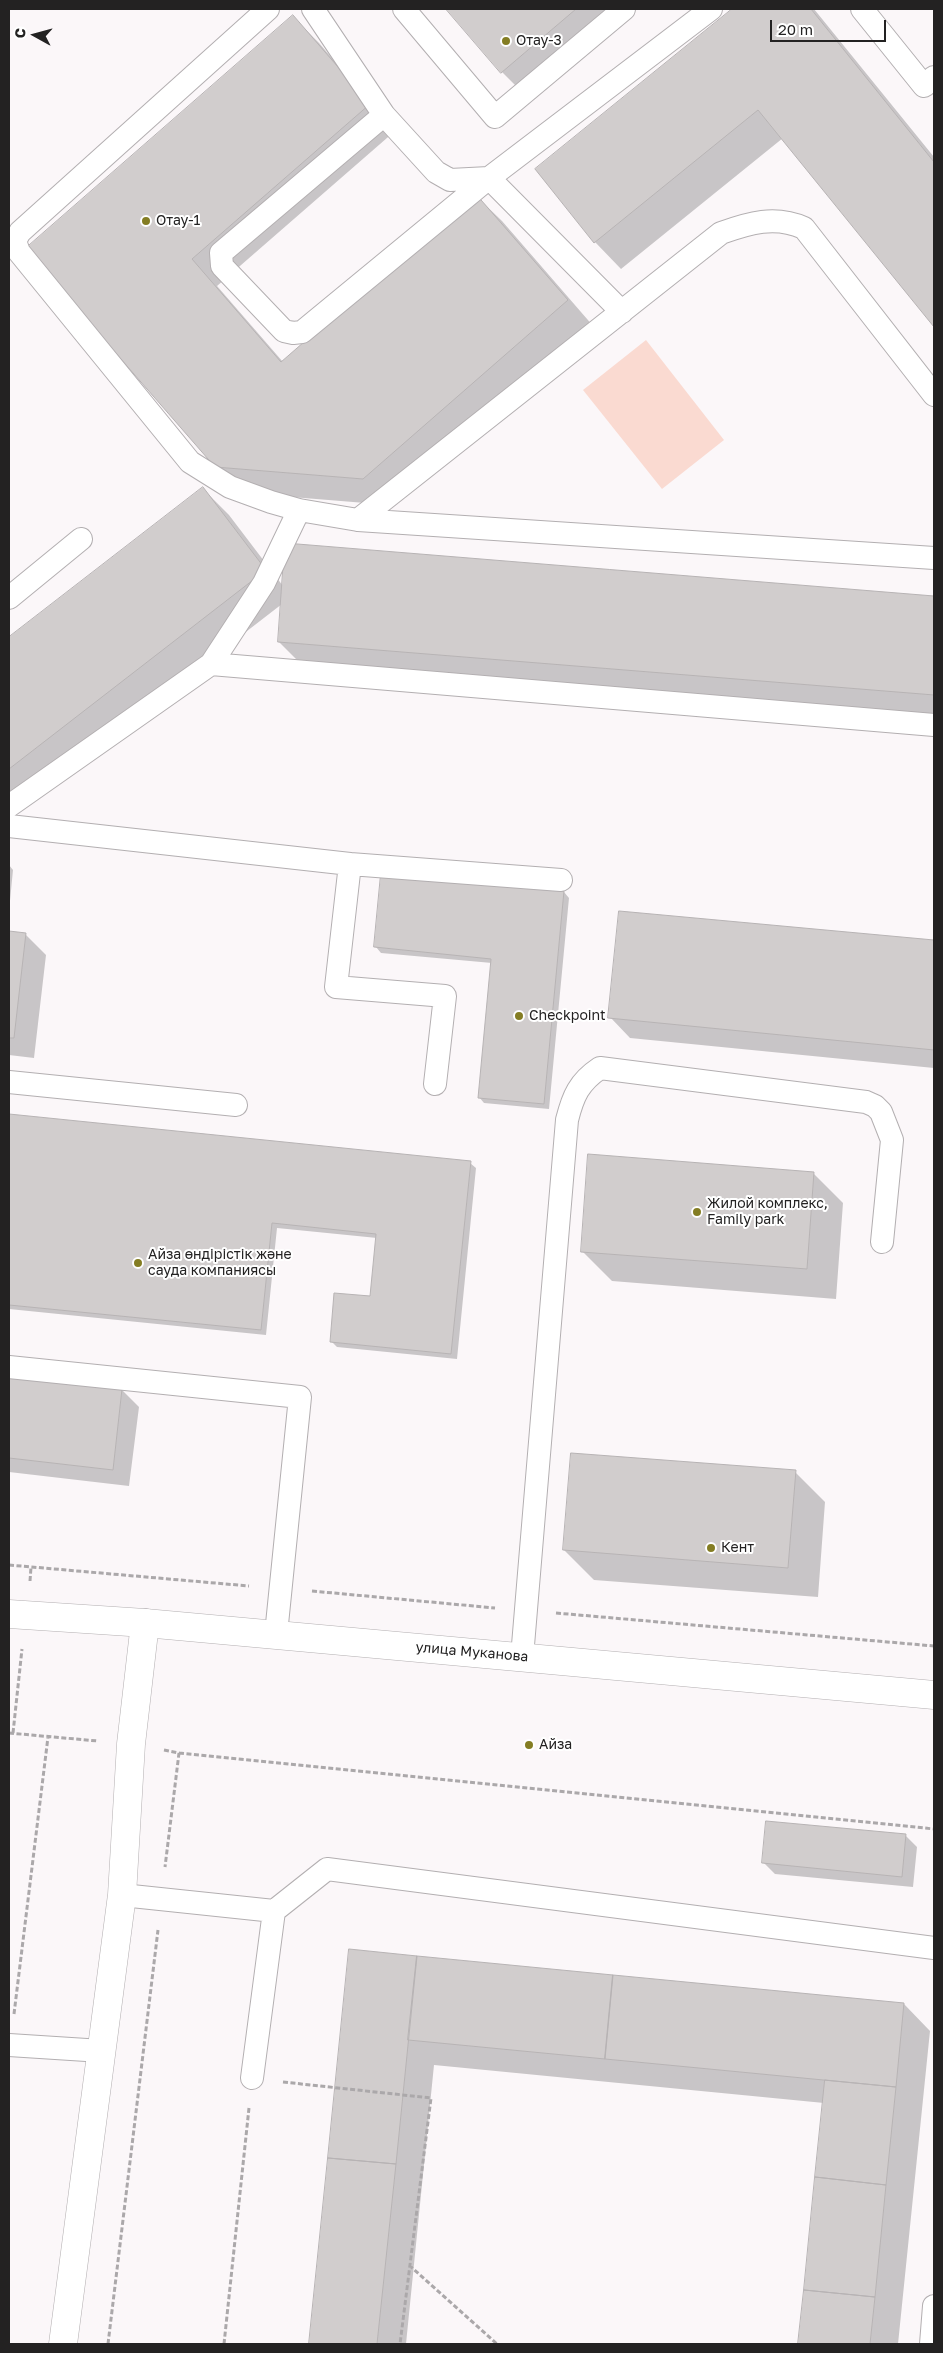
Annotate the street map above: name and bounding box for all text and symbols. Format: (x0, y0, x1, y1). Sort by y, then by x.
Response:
north arrow (10, 10, 60, 60)
scale bar (773, 10, 889, 42)
text: 20 m (778, 20, 813, 38)
text: С (11, 27, 29, 39)
place label: Отау-3 (516, 33, 562, 49)
marker: Отау-3 (500, 35, 512, 47)
place label: Отау-1 (156, 213, 200, 229)
marker: Отау-1 (140, 215, 152, 227)
place label: Checkpoint (529, 1008, 606, 1024)
marker: Checkpoint (513, 1010, 525, 1022)
place label: Жилой комплекс, Family park (707, 1196, 828, 1228)
marker: Жилой комплекс, Family park (691, 1206, 703, 1218)
place label: Айза өндірістік және сауда компаниясы (148, 1247, 292, 1280)
marker: Айза өндірістік және сауда компаниясы (132, 1257, 144, 1269)
place label: Кент (721, 1540, 754, 1556)
marker: Кент (705, 1542, 717, 1554)
street label: улица Муканова (415, 1639, 529, 1665)
place label: Айза (539, 1737, 572, 1753)
marker: Айза (523, 1739, 535, 1751)

